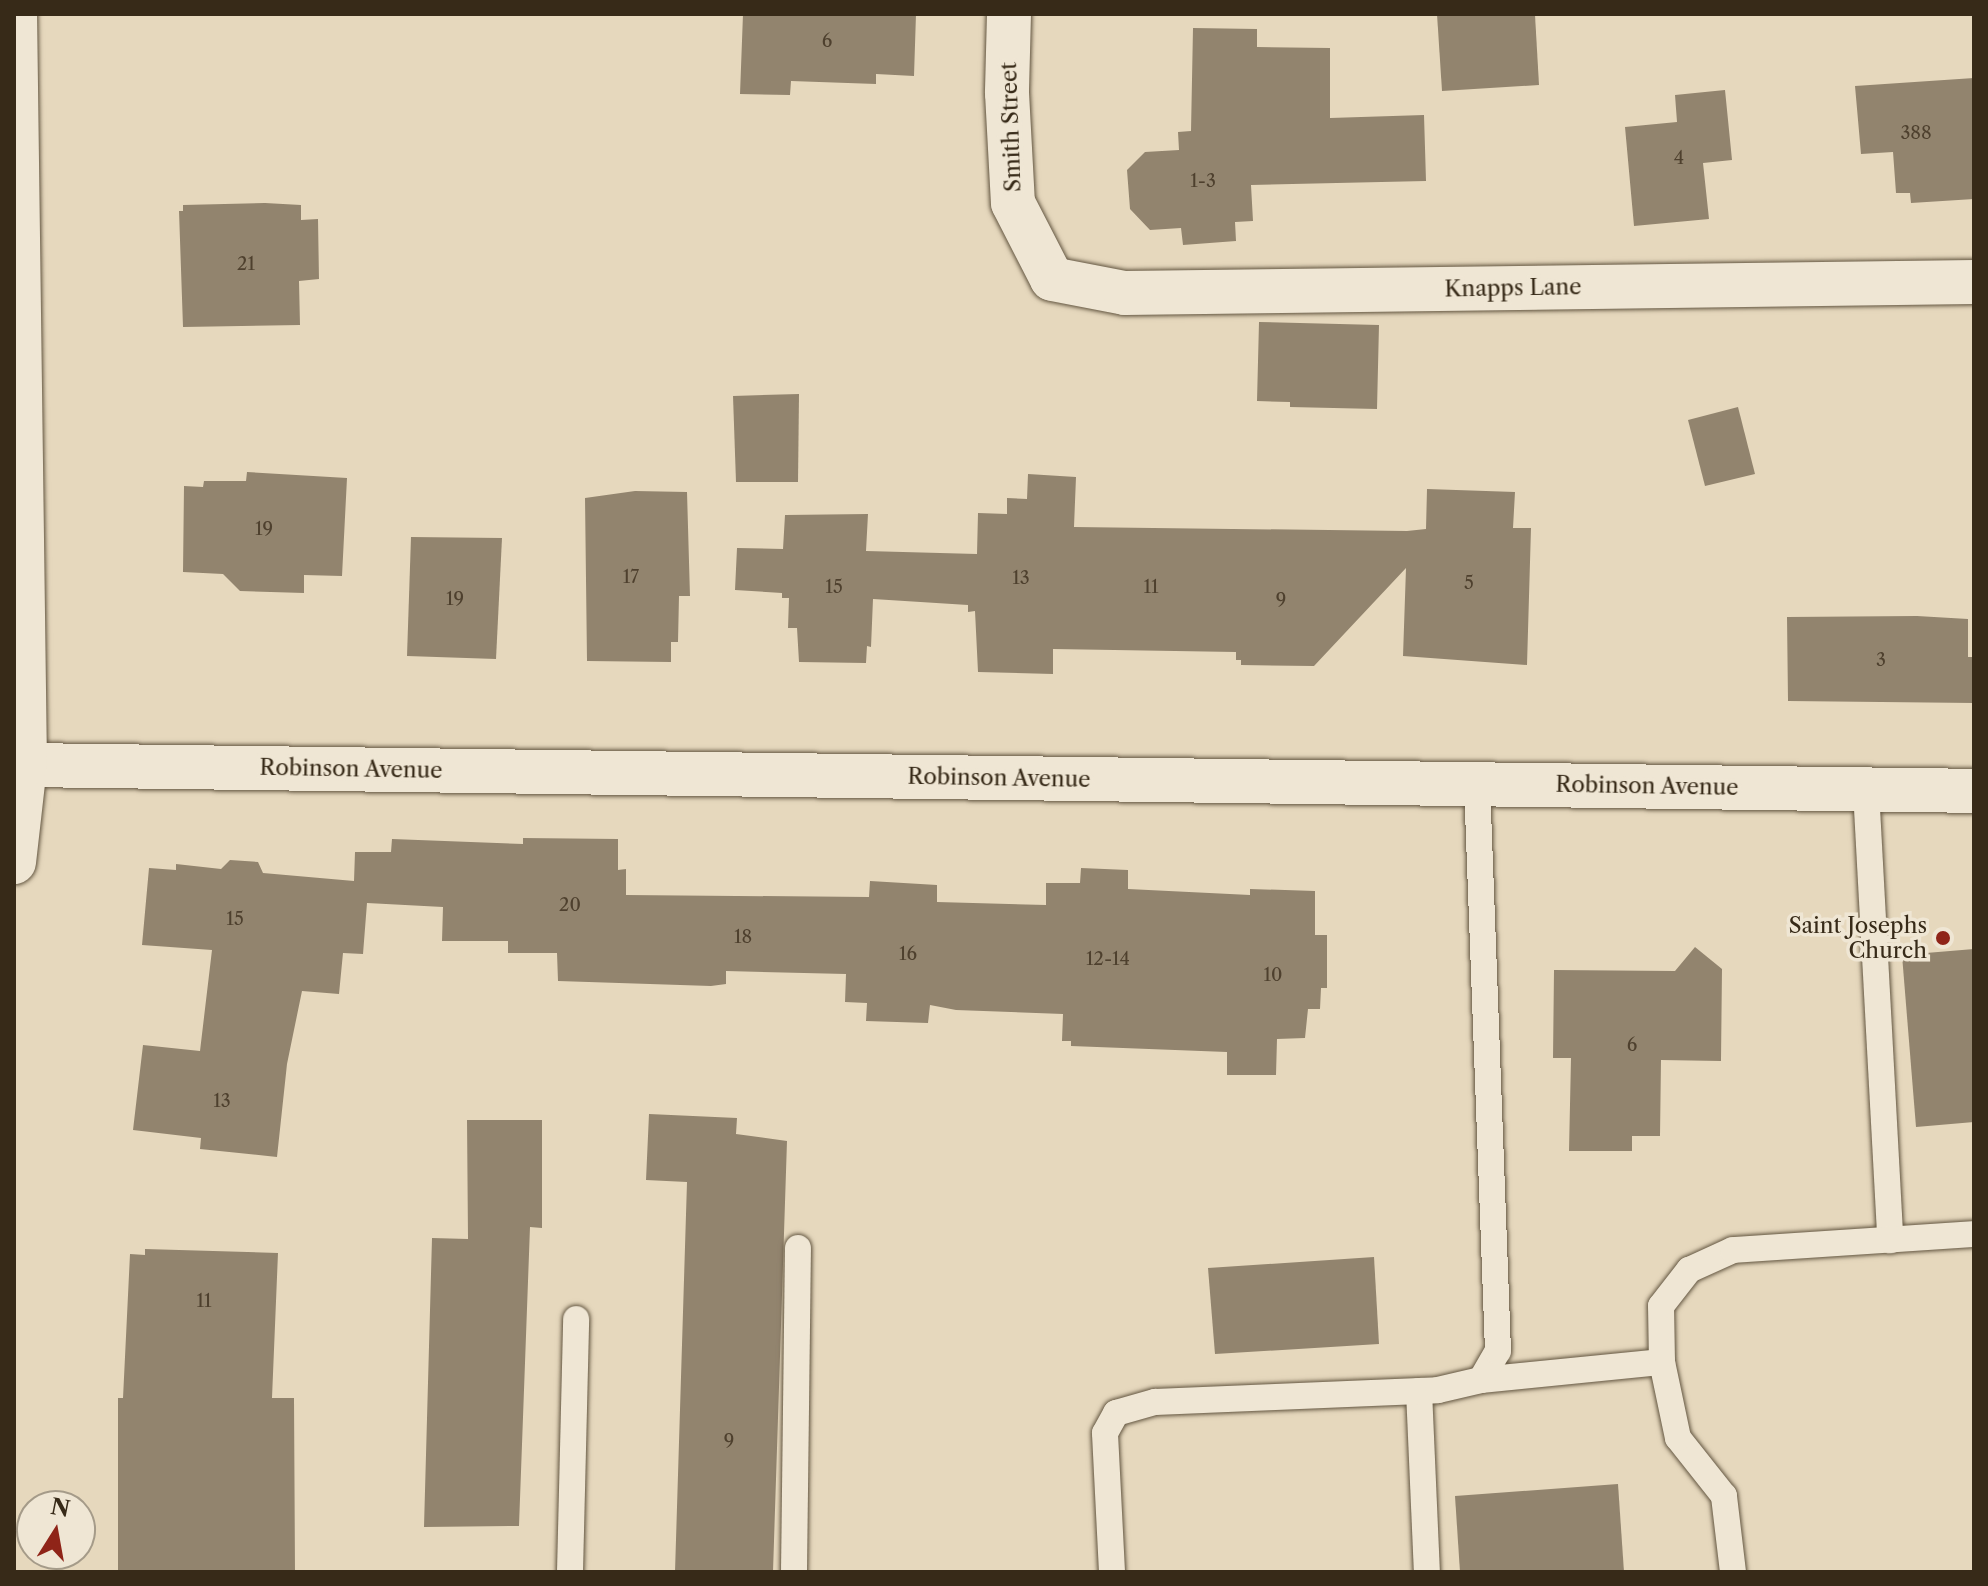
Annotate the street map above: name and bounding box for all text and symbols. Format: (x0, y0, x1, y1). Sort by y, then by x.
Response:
house number: 6 (822, 30, 832, 52)
street label: Smith Street (996, 62, 1026, 192)
house number: 388 (1900, 122, 1932, 144)
house number: 4 (1674, 147, 1684, 169)
house number: 1-3 (1190, 170, 1216, 192)
house number: 21 (237, 253, 255, 275)
street label: Knapps Lane (1444, 274, 1582, 302)
house number: 19 (255, 518, 273, 540)
house number: 17 (623, 566, 639, 588)
house number: 13 (1012, 567, 1030, 589)
house number: 5 (1464, 572, 1474, 594)
house number: 15 (825, 576, 843, 598)
house number: 11 (1143, 576, 1159, 598)
house number: 19 (446, 588, 464, 610)
house number: 9 (1276, 589, 1286, 611)
house number: 3 (1876, 649, 1886, 671)
street label: Robinson Avenue (259, 754, 443, 784)
street label: Robinson Avenue (907, 763, 1091, 793)
street label: Robinson Avenue (1555, 771, 1739, 801)
house number: 20 (559, 894, 581, 916)
house number: 15 (226, 908, 244, 930)
place label: Saint Josephs Church (1788, 912, 1927, 964)
house number: 18 (734, 926, 752, 948)
marker: Saint Josephs Church (1934, 929, 1952, 947)
house number: 16 (899, 943, 917, 965)
house number: 12-14 (1086, 948, 1130, 970)
house number: 10 (1264, 964, 1282, 986)
house number: 6 (1627, 1034, 1637, 1056)
house number: 13 (213, 1090, 231, 1112)
house number: 11 (196, 1290, 212, 1312)
house number: 9 (724, 1430, 734, 1452)
north arrow (16, 1490, 96, 1570)
text: N (48, 1493, 72, 1523)

